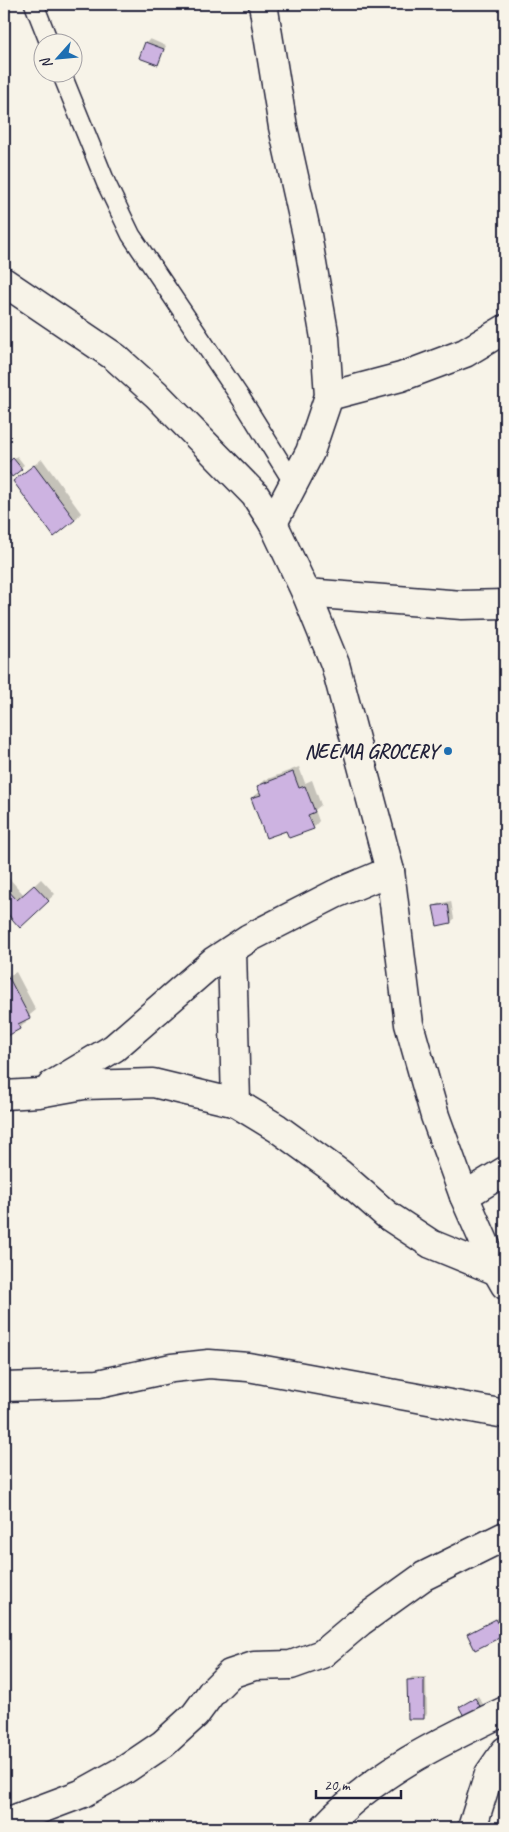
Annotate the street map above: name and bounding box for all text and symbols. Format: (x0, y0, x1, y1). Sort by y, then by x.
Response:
north arrow (32, 32, 82, 82)
text: N (36, 54, 56, 71)
place label: NEEMA GROCERY (305, 739, 442, 764)
marker: NEEMA GROCERY (442, 745, 454, 757)
scale bar (316, 1767, 402, 1799)
text: 20 m (324, 1776, 351, 1795)

